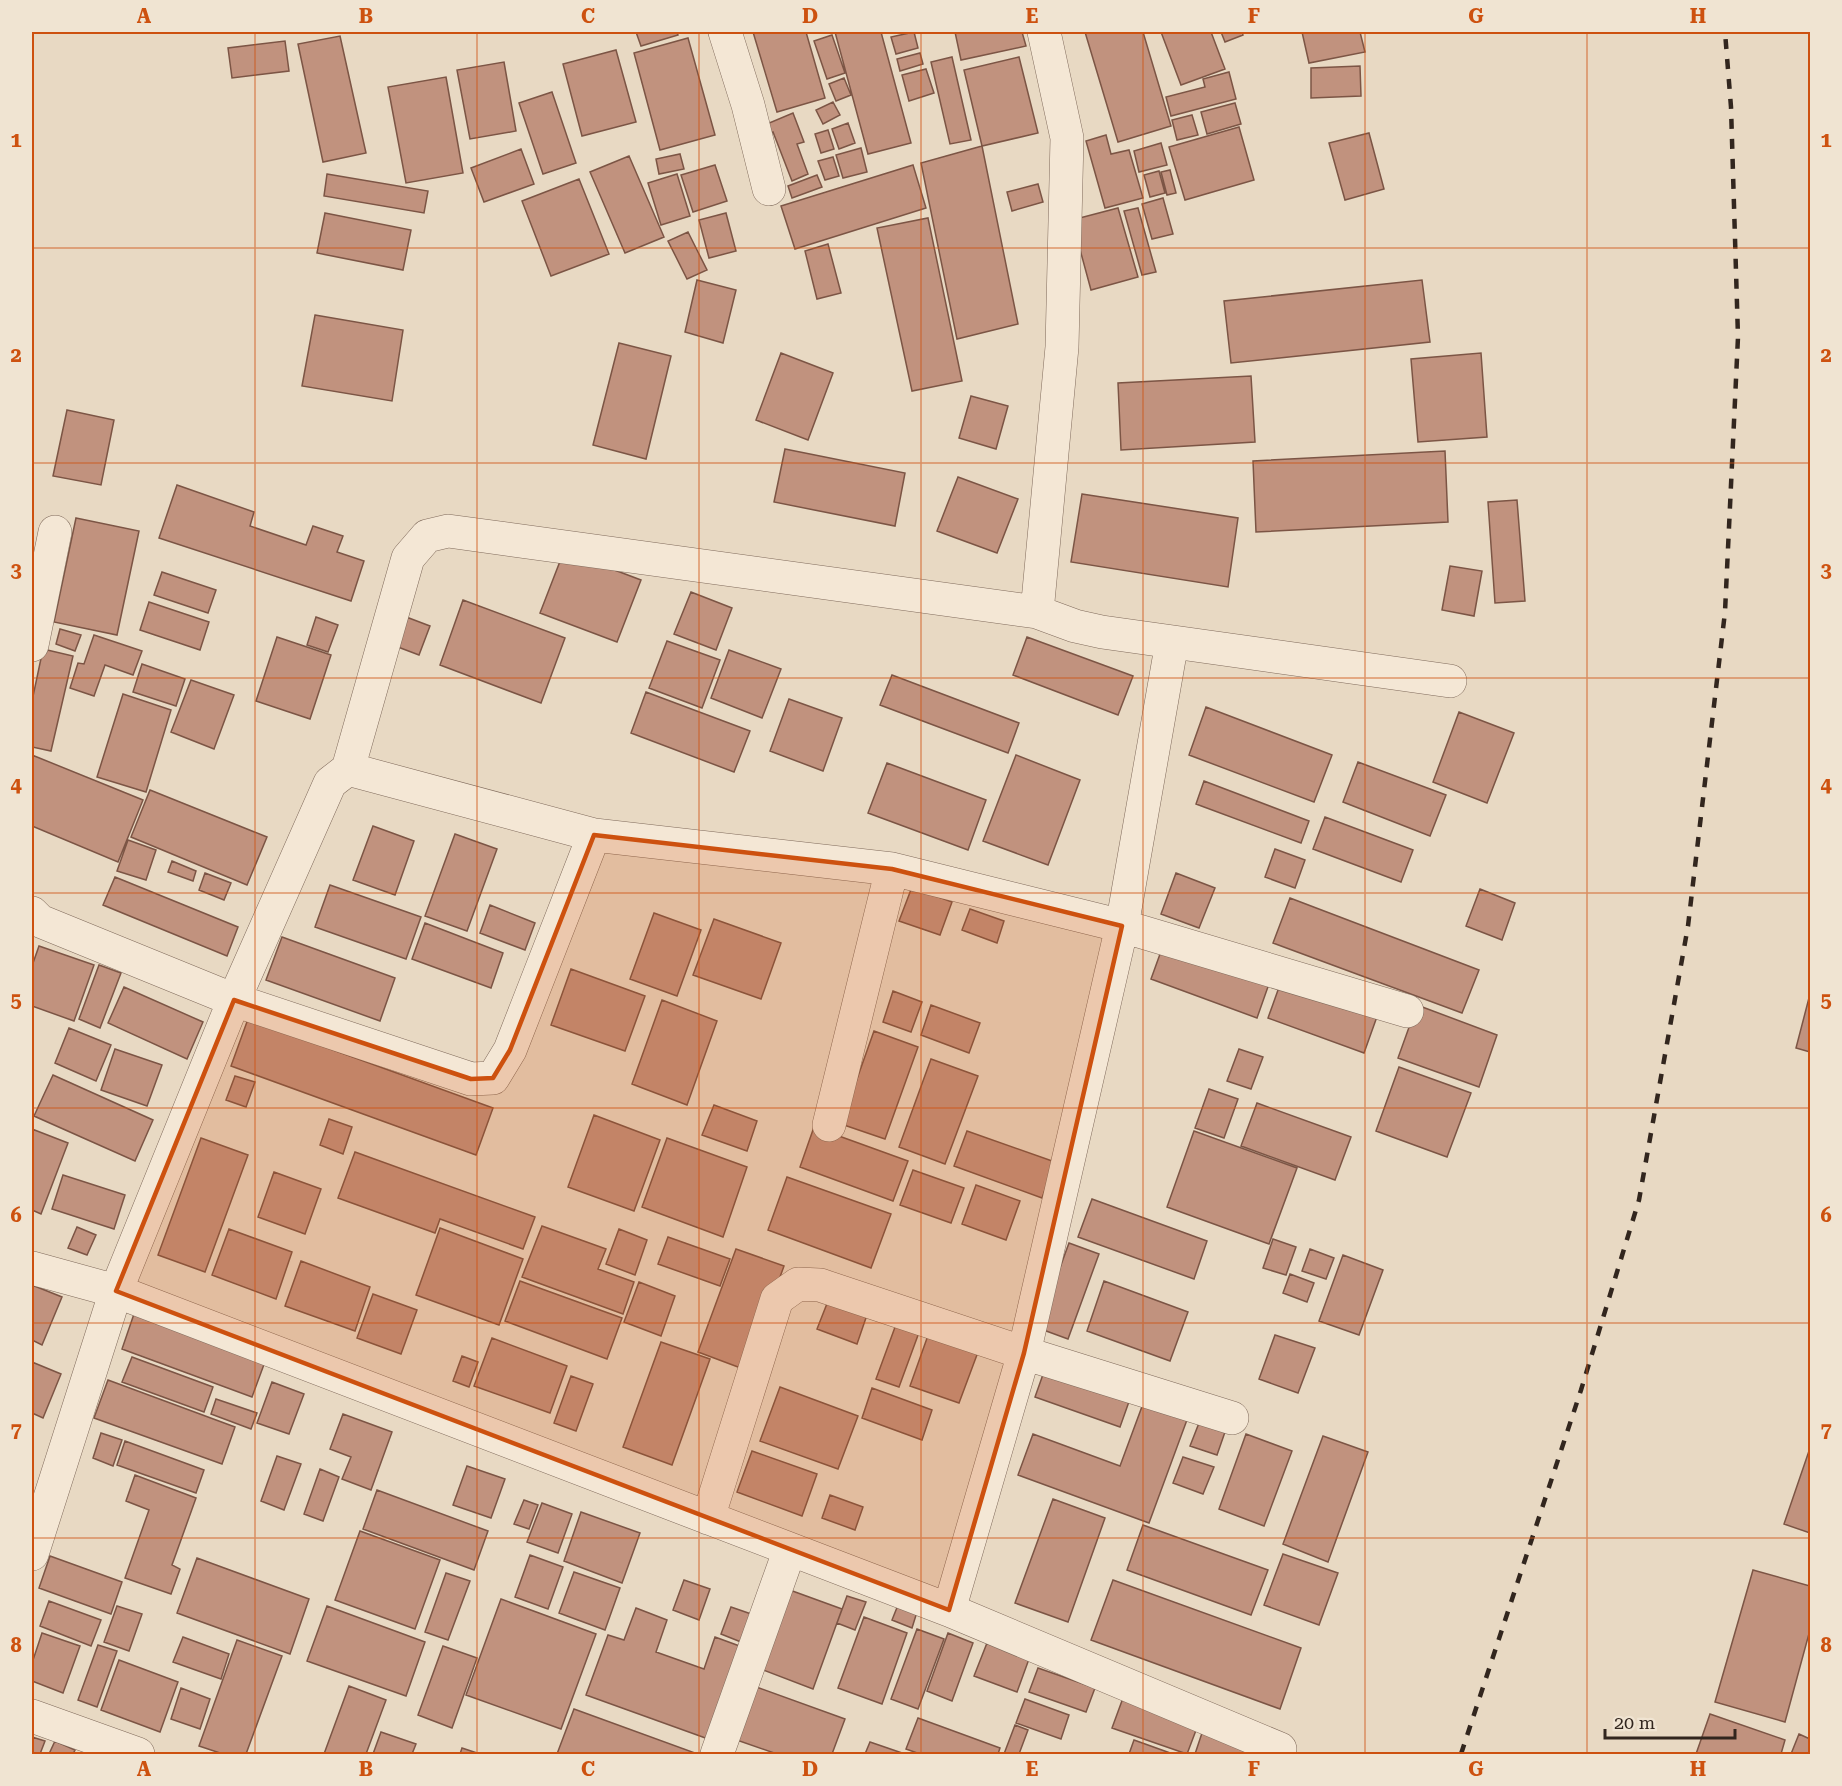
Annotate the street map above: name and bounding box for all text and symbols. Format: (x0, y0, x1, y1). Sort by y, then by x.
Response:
text: A (137, 4, 152, 28)
text: B (359, 4, 373, 28)
text: C (581, 4, 595, 28)
text: D (802, 4, 818, 28)
text: E (1026, 4, 1039, 28)
text: F (1248, 4, 1260, 28)
text: G (1468, 4, 1484, 28)
text: H (1690, 4, 1706, 28)
text: 1 (10, 128, 22, 152)
text: 1 (1820, 128, 1832, 152)
text: 2 (10, 343, 22, 367)
text: 2 (1820, 343, 1832, 367)
text: 3 (10, 558, 22, 582)
text: 3 (1820, 558, 1832, 582)
text: 4 (10, 773, 22, 797)
text: 4 (1820, 773, 1832, 797)
text: 5 (10, 988, 22, 1012)
text: 5 (1820, 988, 1832, 1012)
text: 6 (10, 1203, 22, 1227)
text: 6 (1820, 1203, 1832, 1227)
text: 7 (10, 1418, 22, 1442)
text: 7 (1820, 1418, 1832, 1442)
text: 8 (10, 1633, 22, 1657)
text: 8 (1820, 1633, 1832, 1657)
scale bar (1605, 1702, 1736, 1740)
text: 20 m (1614, 1712, 1655, 1733)
text: A (137, 1757, 152, 1781)
text: B (359, 1757, 373, 1781)
text: C (581, 1757, 595, 1781)
text: D (802, 1757, 818, 1781)
text: E (1026, 1757, 1039, 1781)
text: F (1248, 1757, 1260, 1781)
text: G (1468, 1757, 1484, 1781)
text: H (1690, 1757, 1706, 1781)

